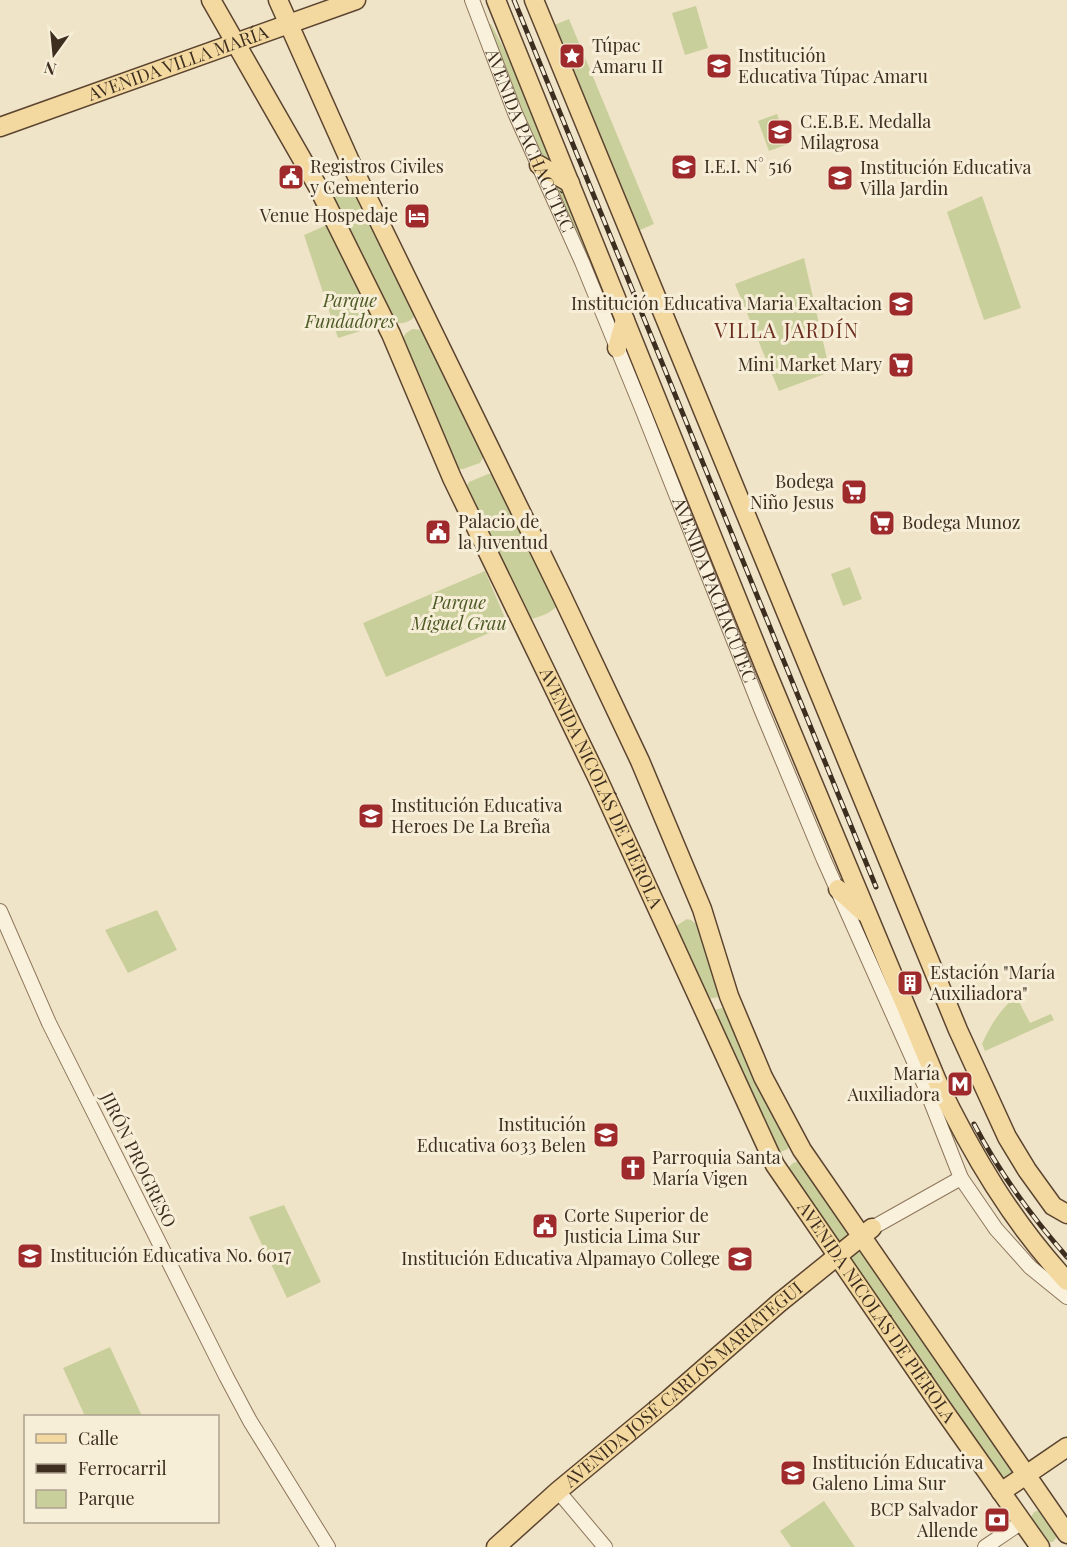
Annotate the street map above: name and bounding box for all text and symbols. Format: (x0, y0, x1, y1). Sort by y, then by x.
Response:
street label: AVENIDA VILLA MARÍA (83, 19, 272, 106)
north arrow (24, 24, 84, 84)
place label: Túpac Amaru II (591, 33, 663, 78)
place icon: Túpac Amaru II (557, 41, 587, 71)
place label: Institución Educativa Túpac Amaru (738, 43, 928, 88)
street label: AVENIDA PACHACÚTEC (480, 44, 580, 236)
school or university icon: Institución Educativa Túpac Amaru (704, 51, 734, 81)
text: N (41, 57, 58, 81)
place label: C.E.B.E. Medalla Milagrosa (800, 109, 931, 154)
school or university icon: C.E.B.E. Medalla Milagrosa (765, 117, 795, 147)
school or university icon: I.E.I. N° 516 (669, 152, 699, 182)
place label: Registros Civiles y Cementerio (309, 154, 444, 199)
place label: I.E.I. N° 516 (704, 154, 792, 178)
place label: Institución Educativa Villa Jardin (859, 155, 1031, 200)
public building icon: Registros Civiles y Cementerio (276, 162, 306, 192)
school or university icon: Institución Educativa Villa Jardin (825, 163, 855, 193)
hotel icon: Venue Hospedaje (402, 201, 432, 231)
place label: Venue Hospedaje (259, 203, 398, 227)
park label: Parque Fundadores (304, 288, 395, 333)
school or university icon: Institución Educativa Maria Exaltacion (886, 289, 916, 319)
place label: Institución Educativa Maria Exaltacion (571, 291, 882, 315)
district label: VILLA JARDÍN (713, 316, 860, 343)
supermarket icon: Mini Market Mary (886, 350, 916, 380)
place label: Mini Market Mary (738, 352, 882, 376)
place label: Bodega Niño Jesus (750, 469, 834, 514)
supermarket icon: Bodega Niño Jesus (839, 477, 869, 507)
street label: AVENIDA PACHACÚTEC (667, 493, 762, 686)
supermarket icon: Bodega Munoz (867, 508, 897, 538)
place label: Palacio de la Juventud (458, 509, 549, 554)
place label: Bodega Munoz (902, 510, 1020, 534)
public building icon: Palacio de la Juventud (423, 517, 453, 547)
park label: Parque Miguel Grau (410, 590, 507, 635)
street label: AVENIDA NICOLÁS DE PIÉROLA (534, 663, 669, 912)
place label: Institución Educativa Heroes De La Breña (391, 793, 562, 838)
school or university icon: Institución Educativa Heroes De La Breña (356, 801, 386, 831)
place label: Estación "María Auxiliadora" (929, 960, 1055, 1005)
building icon: Estación "María Auxiliadora" (895, 968, 925, 998)
place label: María Auxiliadora (846, 1061, 940, 1106)
metro station icon: María Auxiliadora (945, 1069, 975, 1099)
street label: JIRÓN PROGRESO (95, 1087, 182, 1231)
place label: Institución Educativa 6033 Belen (417, 1112, 586, 1157)
school or university icon: Institución Educativa 6033 Belen (591, 1120, 621, 1150)
place label: Parroquia Santa María Vigen (652, 1145, 781, 1190)
church icon: Parroquia Santa María Vigen (618, 1153, 648, 1183)
street label: AVENIDA NICOLÁS DE PIÉROLA (792, 1196, 962, 1428)
place label: Corte Superior de Justicia Lima Sur (563, 1203, 709, 1248)
public building icon: Corte Superior de Justicia Lima Sur (530, 1211, 560, 1241)
school or university icon: Institución Educativa No. 6017 (15, 1241, 45, 1271)
place label: Institución Educativa No. 6017 (50, 1243, 292, 1267)
school or university icon: Institución Educativa Alpamayo College (725, 1244, 755, 1274)
place label: Institución Educativa Alpamayo College (401, 1246, 720, 1270)
street label: AVENIDA JOSÉ CARLOS MARIÁTEGUI (558, 1276, 807, 1493)
legend (24, 1415, 219, 1523)
text: Calle (78, 1426, 119, 1450)
place label: Institución Educativa Galeno Lima Sur (812, 1450, 983, 1495)
text: Ferrocarril (78, 1456, 167, 1480)
school or university icon: Institución Educativa Galeno Lima Sur (778, 1458, 808, 1488)
text: Parque (78, 1486, 135, 1510)
place label: BCP Salvador Allende (870, 1497, 978, 1542)
bank icon: BCP Salvador Allende (982, 1505, 1012, 1535)

